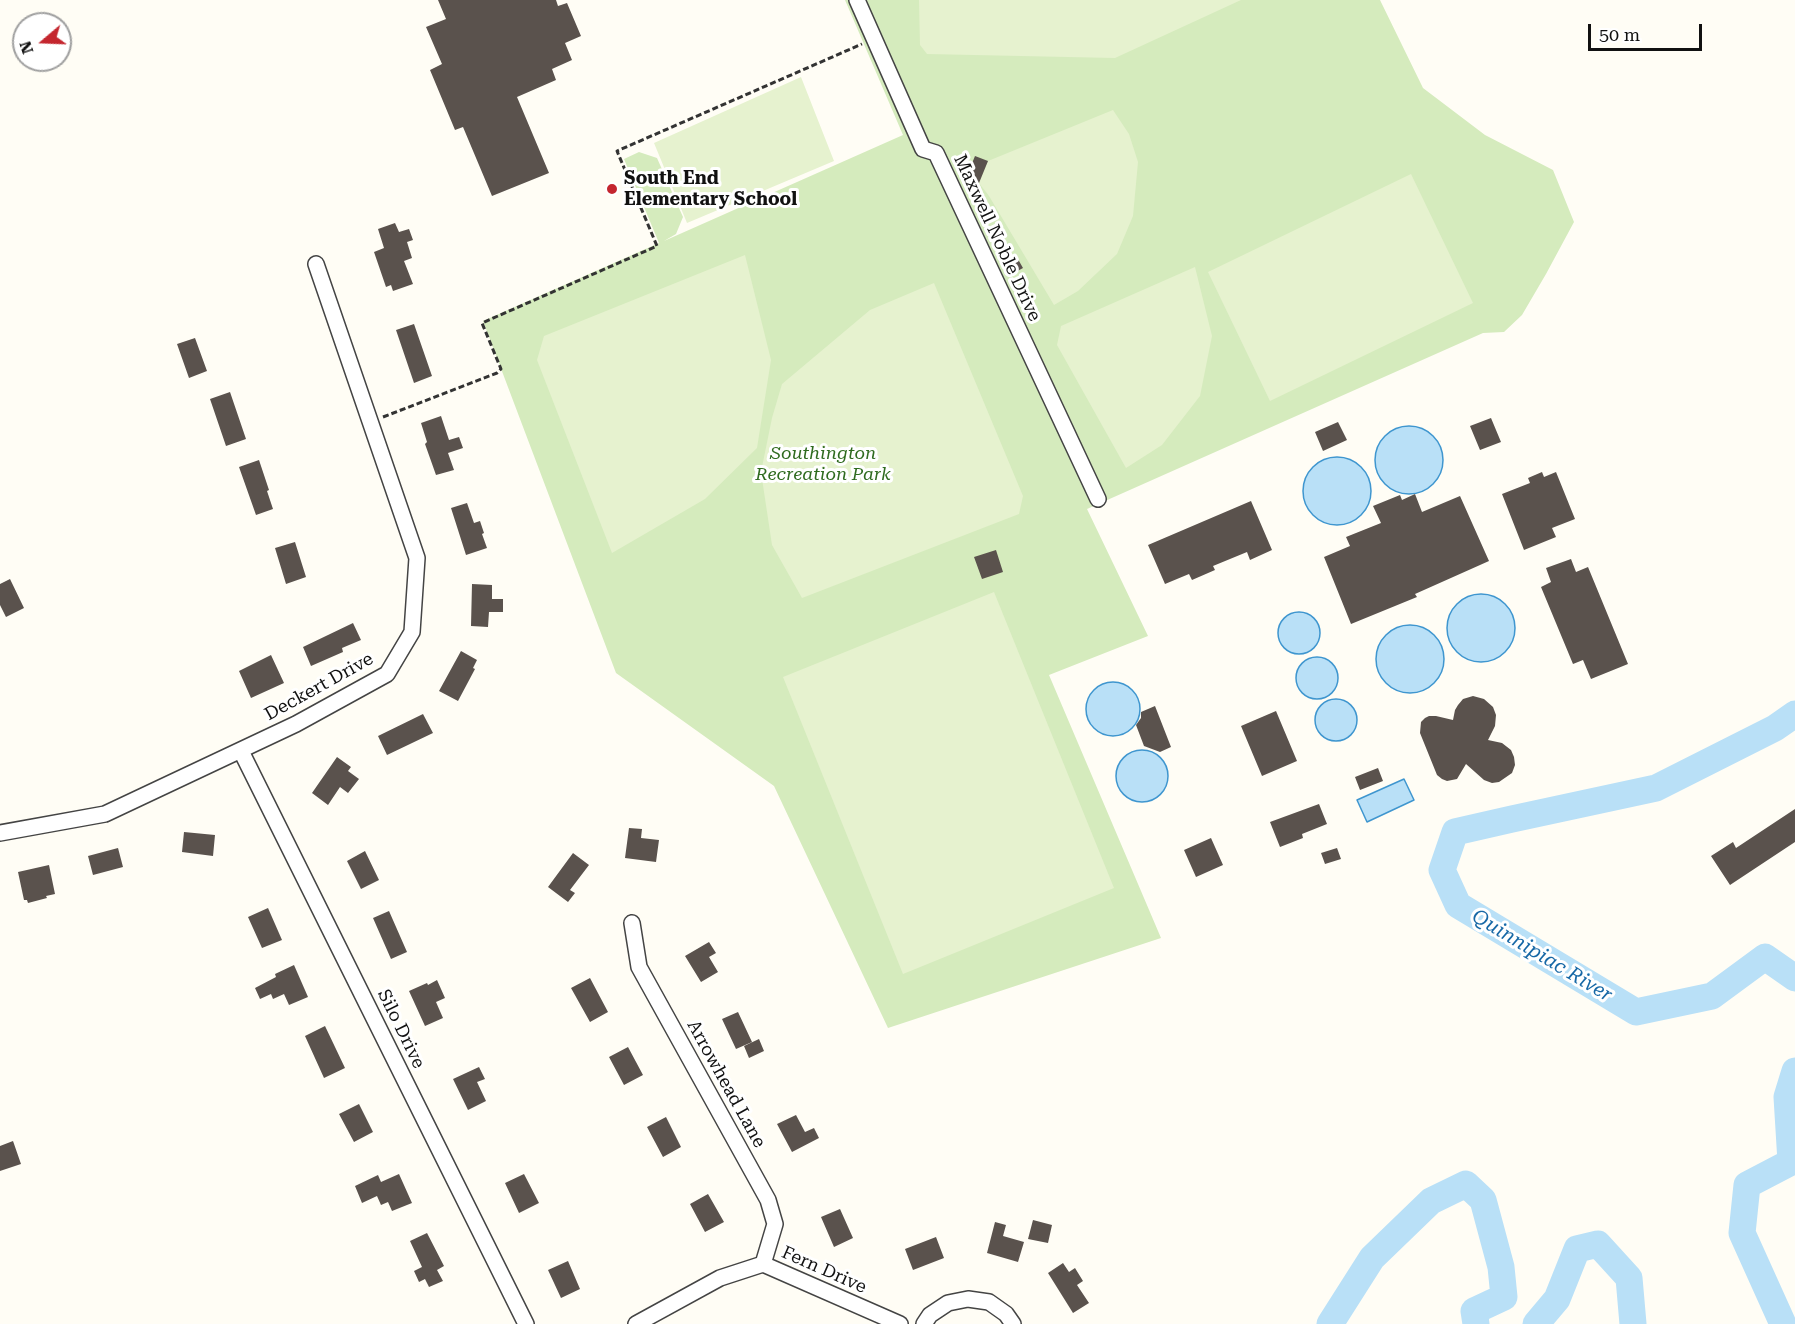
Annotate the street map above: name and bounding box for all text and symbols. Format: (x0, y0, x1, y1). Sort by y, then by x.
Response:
north arrow (12, 12, 72, 72)
scale bar (1591, 12, 1705, 50)
text: 50 m (1599, 24, 1640, 45)
text: N (15, 38, 37, 56)
street label: Maxwell Noble Drive (949, 151, 1045, 325)
place label: South End Elementary School (624, 168, 797, 210)
marker: South End Elementary School (605, 182, 619, 196)
park label: Southington Recreation Park (755, 443, 891, 486)
street label: Deckert Drive (261, 648, 377, 726)
water label: Quinnipiac River (1467, 905, 1617, 1007)
street label: Silo Drive (373, 986, 429, 1072)
street label: Arrowhead Lane (682, 1016, 770, 1152)
street label: Fern Drive (778, 1242, 870, 1298)

